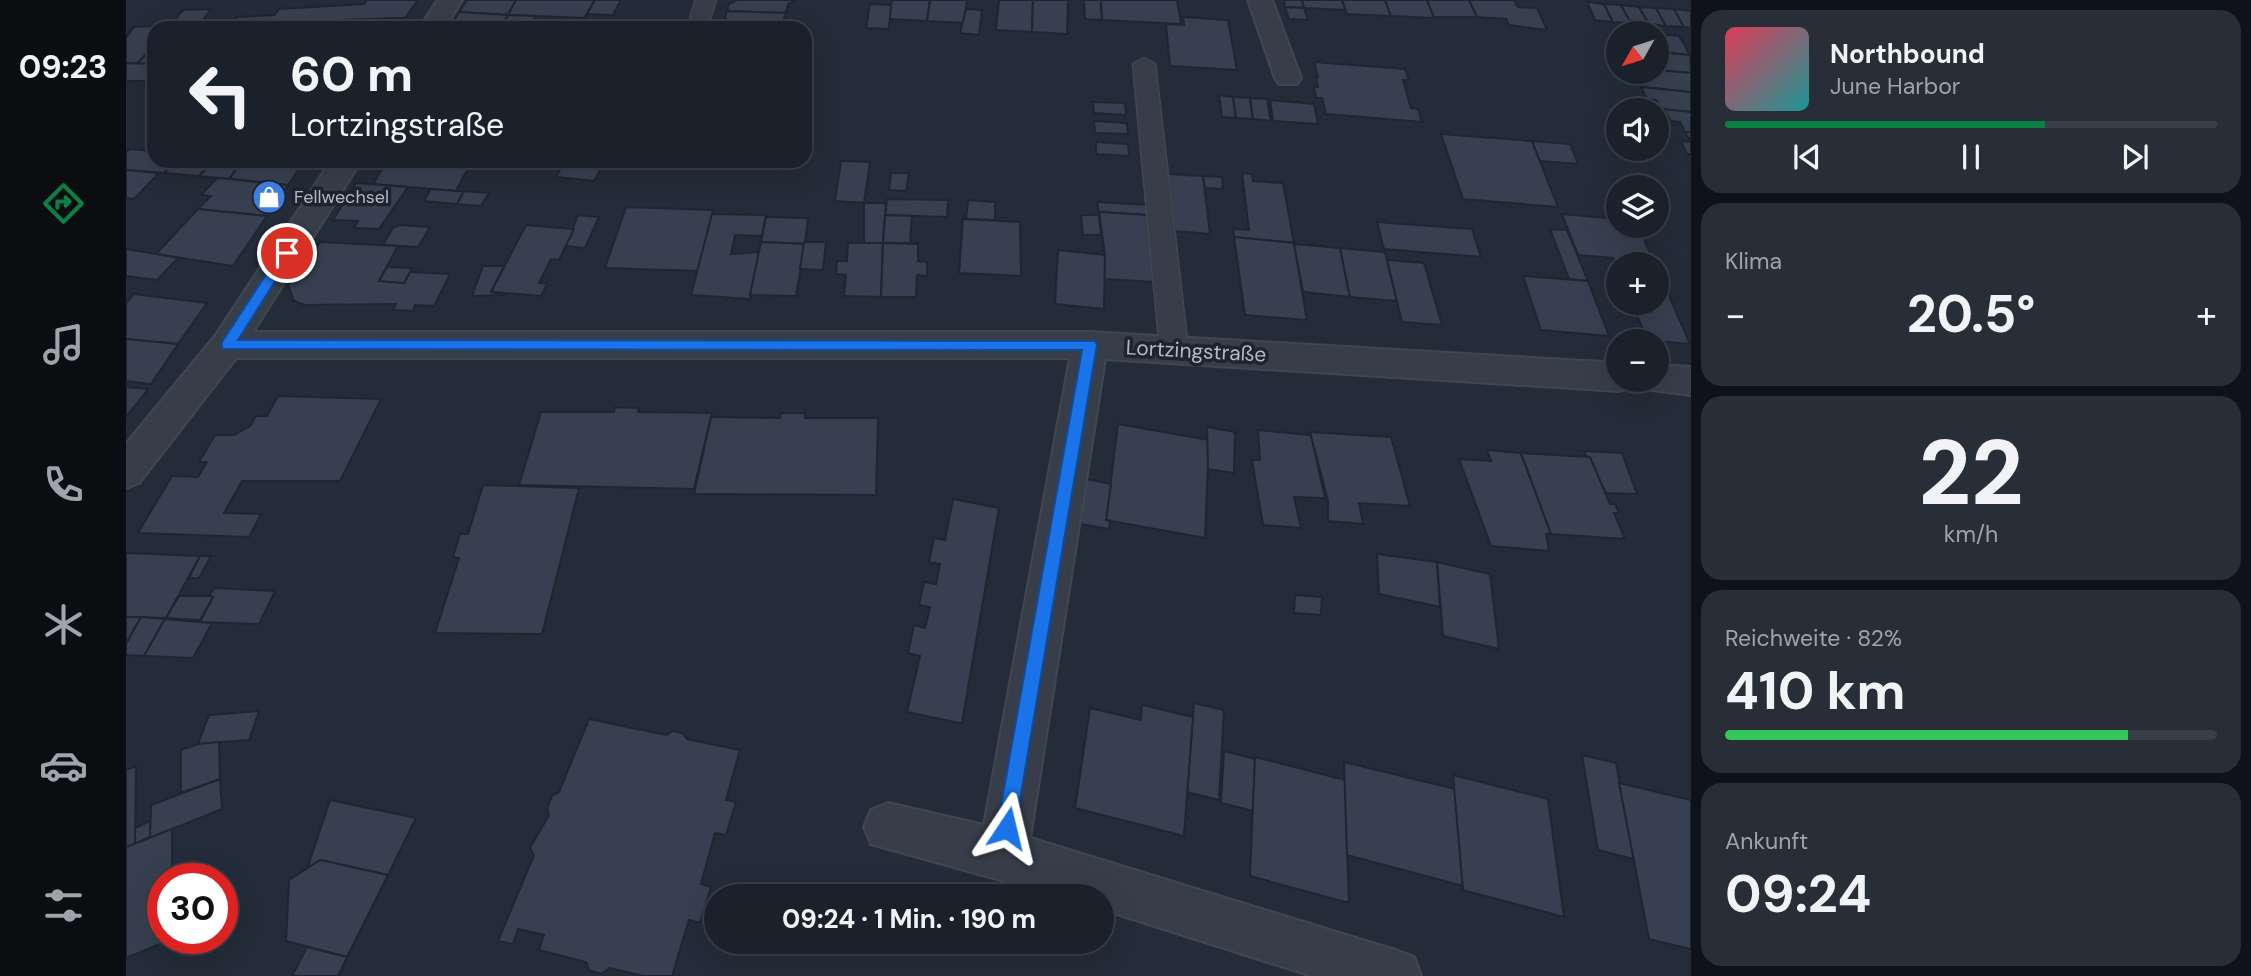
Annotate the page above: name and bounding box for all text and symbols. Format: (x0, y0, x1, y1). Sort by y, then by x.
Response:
north arrow (1606, 21, 1670, 84)
map controls (1606, 21, 1669, 392)
text: Northbound (1830, 37, 1985, 71)
text: 60 m (290, 42, 413, 106)
text: 09:23 (19, 46, 107, 88)
icon: left (175, 49, 266, 140)
text: June Harbor (1830, 71, 1960, 101)
button: sound (1606, 98, 1669, 161)
text: Lortzingstraße (290, 104, 504, 146)
icon: previous (1788, 138, 1826, 176)
icon: pause (1952, 138, 1990, 176)
icon: next (2116, 138, 2154, 176)
button: layers (1606, 175, 1669, 238)
shop icon: Fellwechsel (250, 178, 288, 216)
icon: directions (39, 179, 88, 228)
place label: Fellwechsel (294, 185, 389, 209)
pin (257, 223, 317, 283)
icon: arrive (268, 234, 306, 272)
text: Klima (1725, 246, 1782, 276)
button: + (1606, 252, 1669, 315)
text: 20.5° (1907, 280, 2035, 348)
text: − (1725, 290, 1746, 340)
text: + (2196, 290, 2217, 340)
icon: music (39, 320, 88, 369)
button: − (1606, 329, 1669, 392)
street label: Lortzingstraße (1125, 333, 1267, 369)
text: 22 (1918, 414, 2024, 532)
icon: phone (39, 460, 88, 509)
text: km/h (1944, 519, 1998, 549)
icon: climate (39, 600, 88, 649)
text: Reichweite · 82% (1725, 623, 1902, 653)
text: 410 km (1725, 657, 1906, 725)
icon: car (39, 741, 88, 790)
position arrow (970, 791, 1044, 865)
text: Ankunft (1725, 826, 1808, 856)
text: 09:24 (1725, 860, 1871, 928)
speed limit sign: 30 (147, 863, 238, 954)
icon: filters (39, 881, 88, 930)
text: 09:24 · 1 Min. · 190 m (782, 902, 1036, 936)

